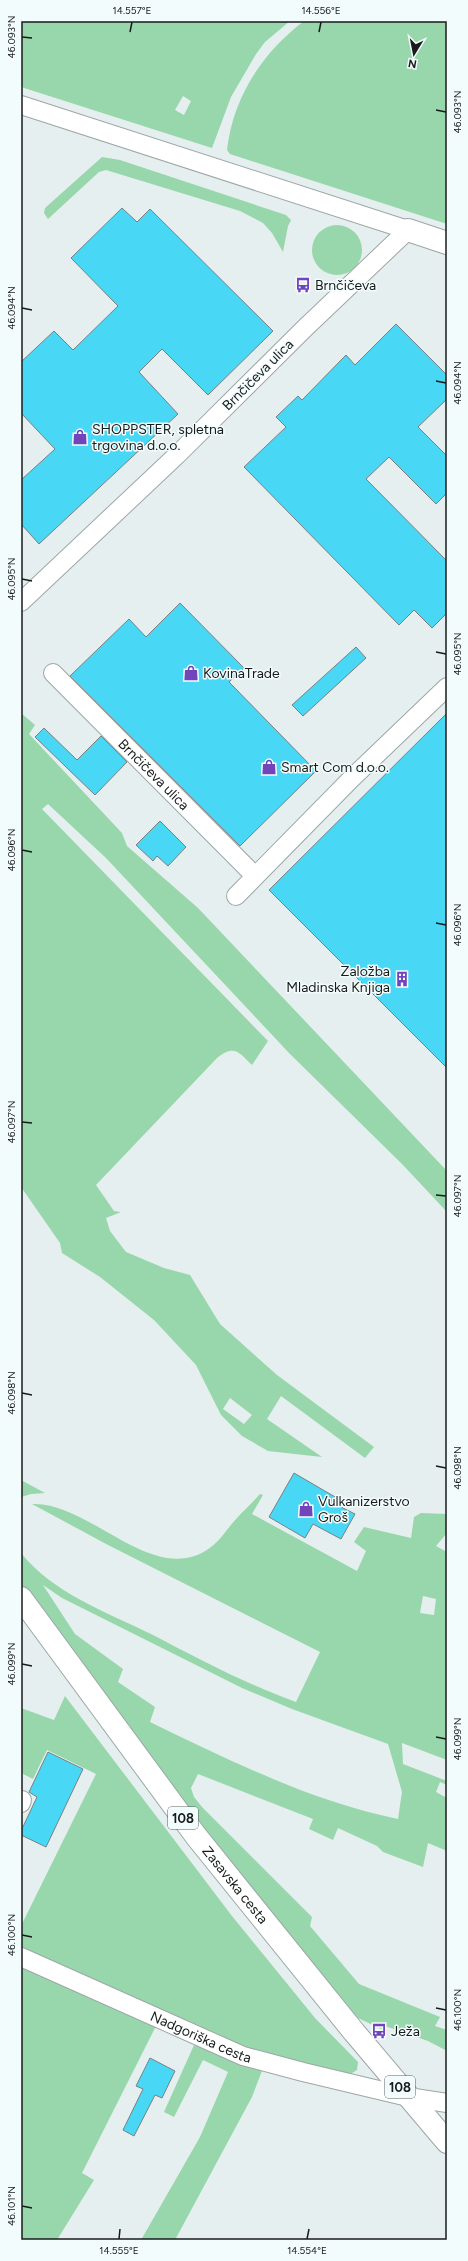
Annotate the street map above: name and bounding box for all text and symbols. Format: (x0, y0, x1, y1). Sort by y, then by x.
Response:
text: 14.557°E (113, 4, 152, 17)
text: 14.556°E (301, 4, 341, 17)
text: 46.093°N (5, 16, 18, 58)
north arrow (394, 34, 434, 74)
text: N (407, 56, 418, 70)
text: 46.093°N (451, 91, 464, 133)
bus stop icon: Brnčičeva (294, 276, 312, 294)
place label: Brnčičeva (315, 277, 376, 294)
text: 46.094°N (5, 286, 18, 330)
street label: Brnčičeva ulica (219, 336, 297, 414)
text: 46.094°N (451, 361, 464, 405)
place label: SHOPPSTER, spletna trgovina d.o.o. (92, 421, 224, 454)
shop icon: SHOPPSTER, spletna trgovina d.o.o. (71, 428, 89, 446)
text: 46.095°N (5, 557, 18, 601)
text: 46.095°N (451, 632, 464, 676)
shop icon: KovinaTrade (182, 664, 200, 682)
place label: KovinaTrade (203, 665, 280, 682)
street label: Brnčičeva ulica (115, 735, 193, 814)
shop icon: Smart Com d.o.o. (260, 758, 278, 776)
place label: Smart Com d.o.o. (281, 759, 389, 776)
text: 46.096°N (5, 828, 18, 872)
text: 46.096°N (451, 903, 464, 947)
place label: Založba Mladinska Knjiga (286, 963, 390, 996)
building icon: Založba Mladinska Knjiga (393, 970, 411, 988)
text: 46.097°N (5, 1101, 18, 1143)
text: 46.097°N (451, 1175, 464, 1217)
text: 46.098°N (5, 1371, 18, 1415)
text: 46.098°N (451, 1446, 464, 1490)
place label: Vulkanizerstvo Groš (318, 1493, 410, 1526)
shop icon: Vulkanizerstvo Groš (297, 1500, 315, 1518)
text: 46.099°N (5, 1642, 18, 1686)
text: 46.099°N (451, 1717, 464, 1761)
road number: 108 (168, 1807, 198, 1829)
street label: Zasavska cesta (199, 1842, 272, 1927)
text: 46.100°N (5, 1914, 18, 1956)
text: 46.100°N (451, 1989, 464, 2031)
street label: Nadgoriška cesta (148, 2007, 253, 2066)
bus stop icon: Ježa (370, 2022, 388, 2040)
place label: Ježa (391, 2023, 420, 2040)
road number: 108 (385, 2076, 415, 2098)
text: 46.101°N (5, 2186, 18, 2226)
text: 14.555°E (99, 2244, 139, 2257)
text: 14.554°E (287, 2244, 327, 2257)

